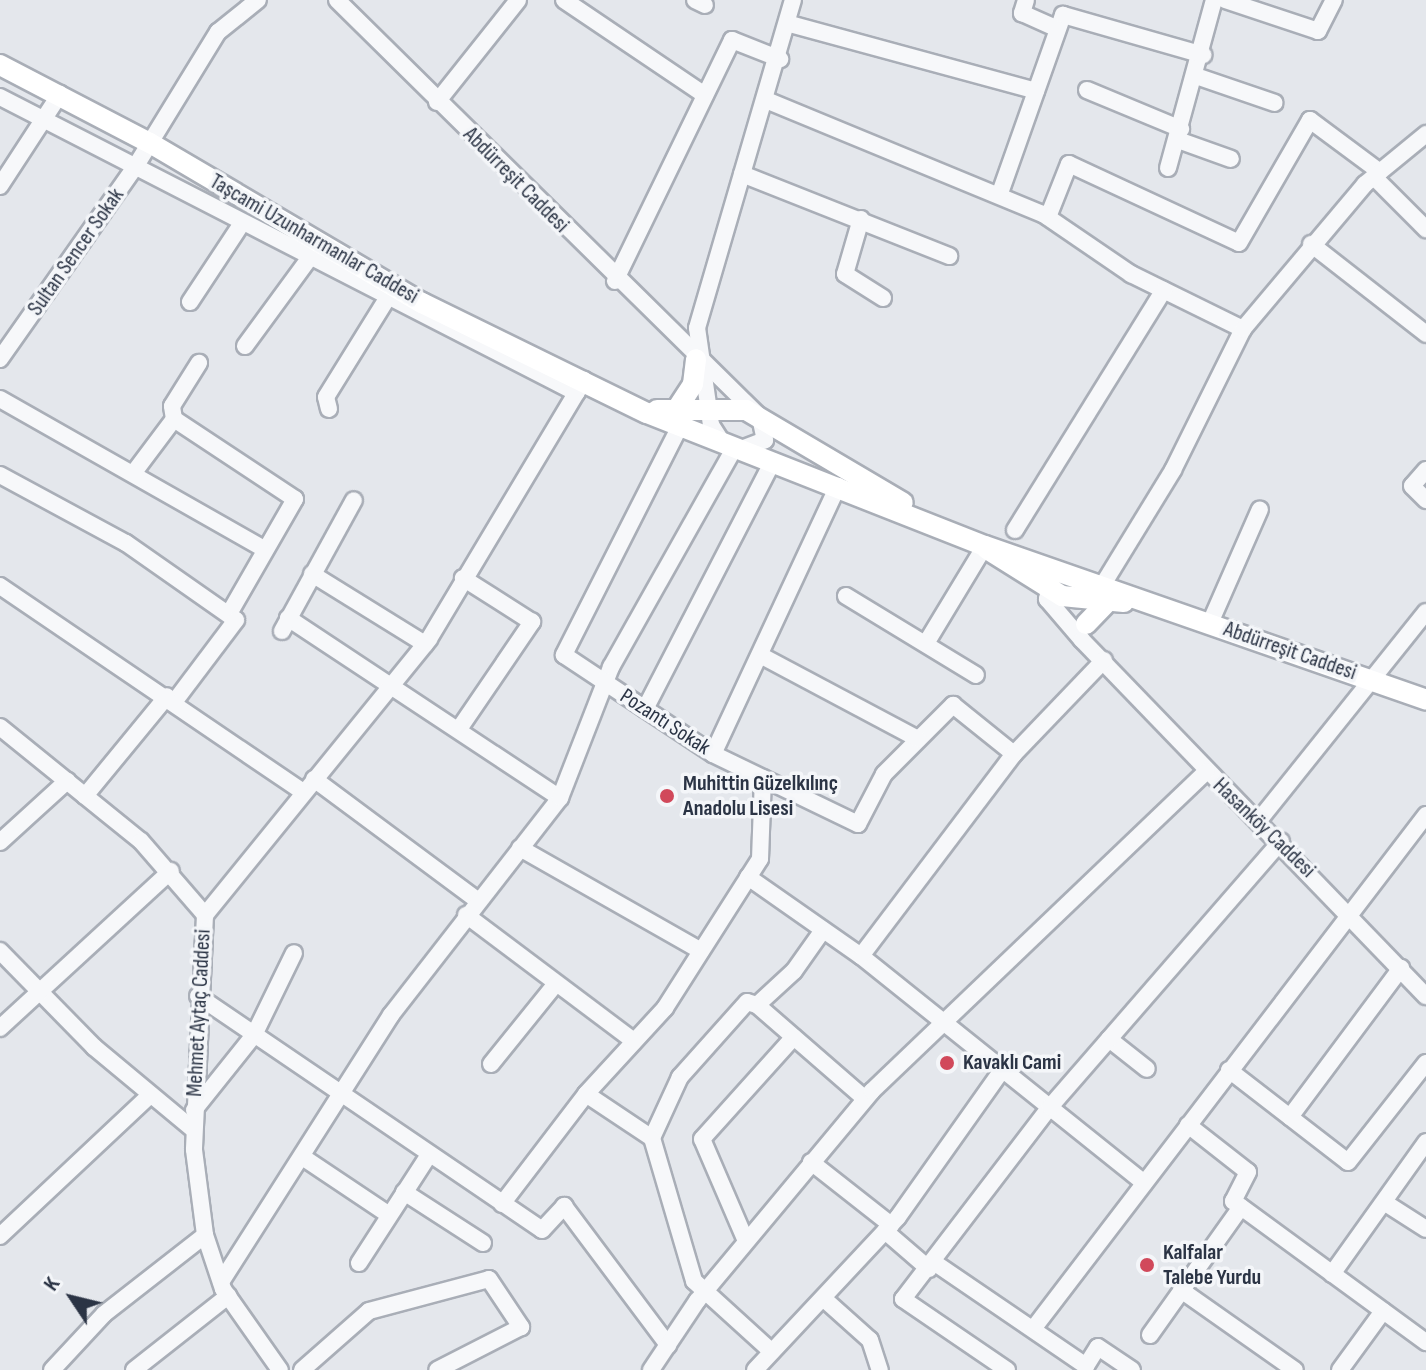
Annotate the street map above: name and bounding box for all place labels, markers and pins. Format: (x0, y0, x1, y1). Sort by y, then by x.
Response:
place label: Muhittin Güzelkılınç Anadolu Lisesi (683, 770, 838, 822)
marker: Muhittin Güzelkılınç Anadolu Lisesi (658, 787, 676, 805)
place label: Kavaklı Cami (963, 1050, 1061, 1076)
marker: Kavaklı Cami (938, 1054, 956, 1072)
place label: Kalfalar Talebe Yurdu (1163, 1239, 1261, 1290)
marker: Kalfalar Talebe Yurdu (1138, 1256, 1156, 1274)

